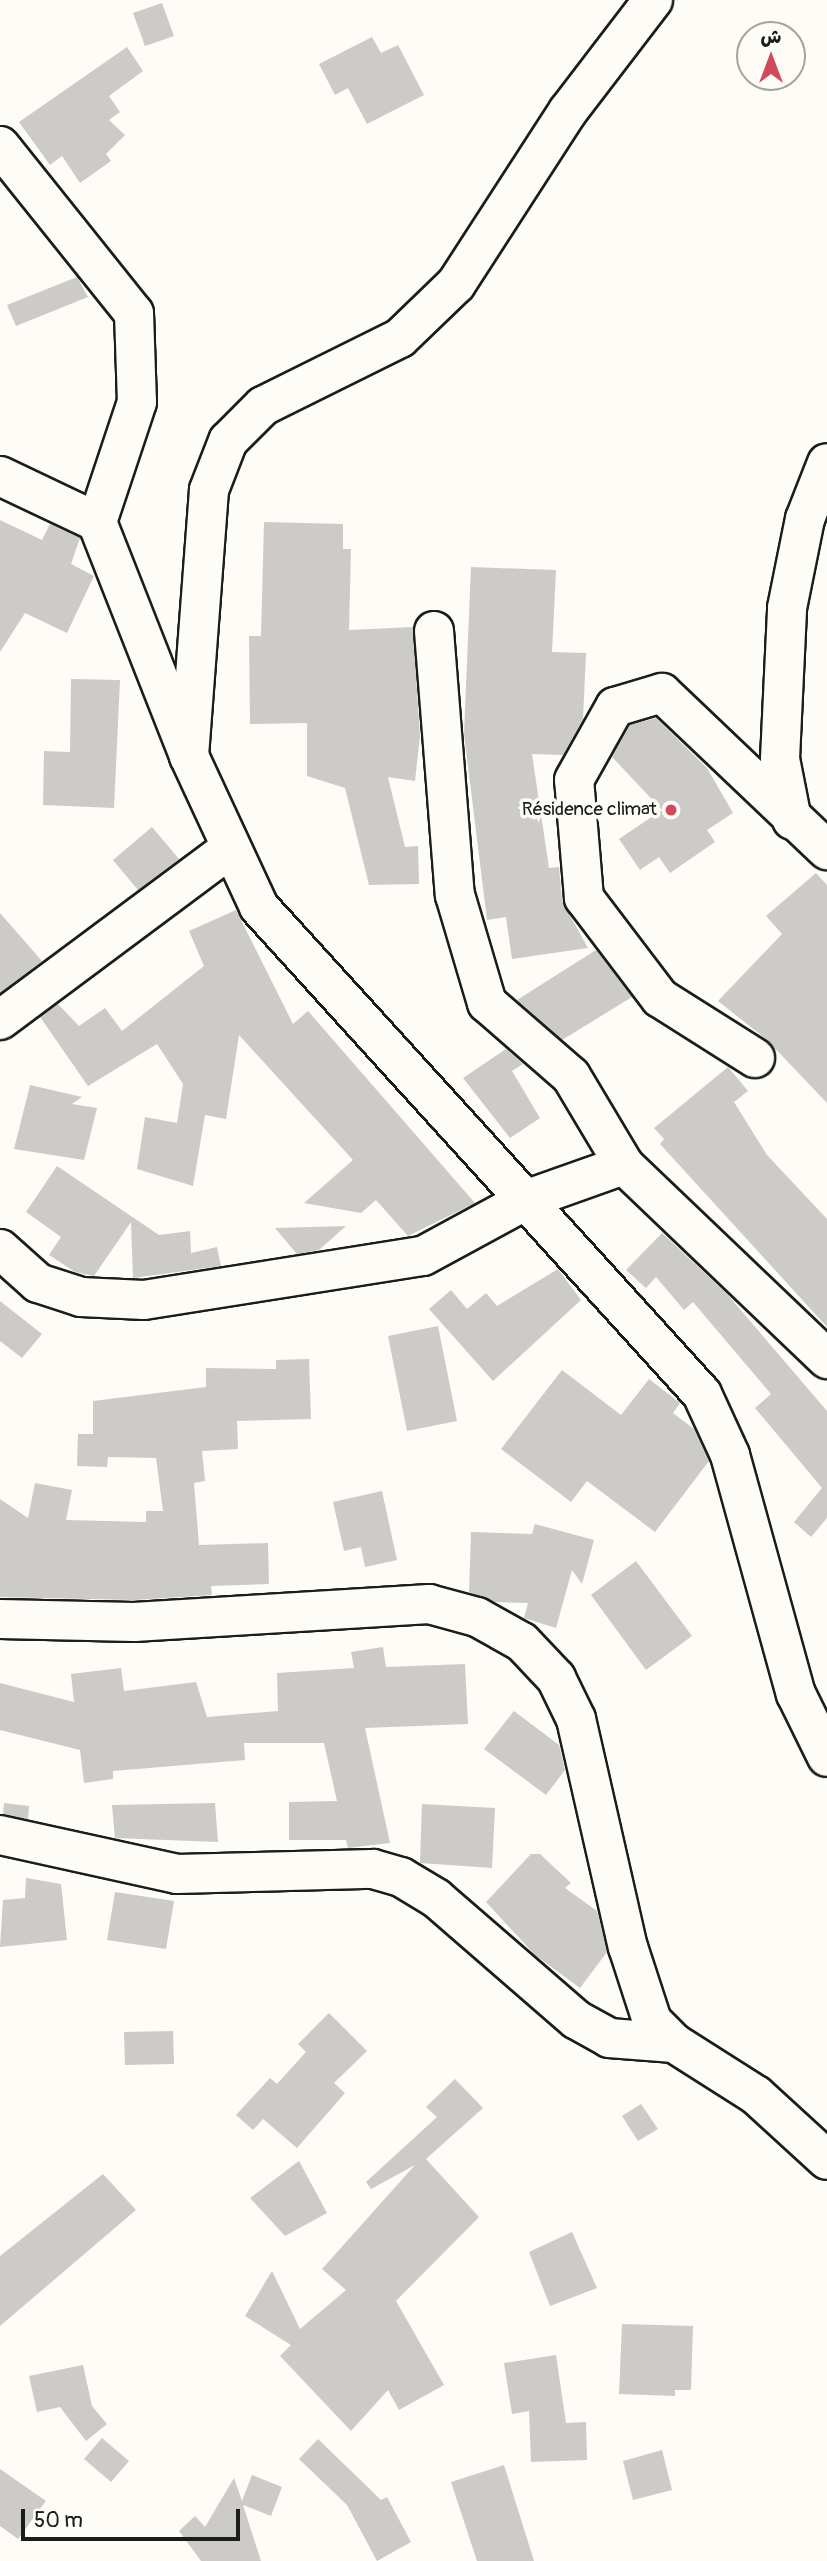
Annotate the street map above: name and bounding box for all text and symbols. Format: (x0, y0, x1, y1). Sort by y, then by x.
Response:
north arrow (736, 21, 806, 91)
text: ش (761, 25, 781, 49)
place label: Résidence climat (522, 799, 657, 821)
marker: Résidence climat (663, 802, 679, 818)
scale bar (24, 2494, 243, 2538)
text: 50 m (34, 2507, 83, 2534)

